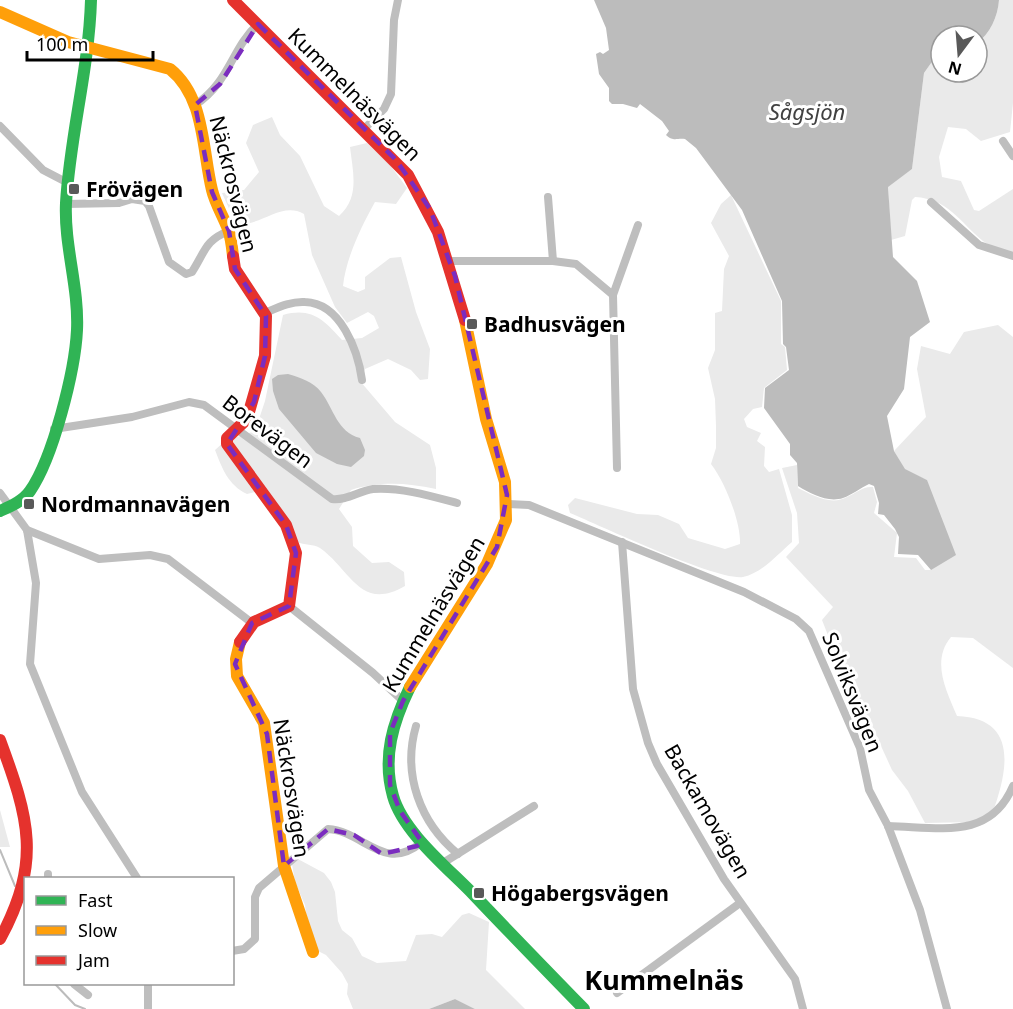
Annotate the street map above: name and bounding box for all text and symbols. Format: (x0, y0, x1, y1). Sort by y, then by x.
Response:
street label: Kummelnäsvägen (282, 21, 428, 167)
scale bar (27, 24, 153, 62)
north arrow (929, 24, 989, 84)
text: 100 m (36, 32, 88, 56)
text: N (946, 56, 964, 81)
water label: Sågsjön (769, 96, 845, 126)
street label: Näckrosvägen (203, 113, 265, 255)
place label: Frövägen (86, 175, 183, 203)
marker: Frövägen (67, 182, 81, 196)
place label: Badhusvägen (484, 310, 626, 338)
marker: Badhusvägen (465, 317, 479, 331)
street label: Borevägen (217, 388, 319, 474)
place label: Nordmannavägen (41, 490, 230, 518)
marker: Nordmannavägen (22, 497, 36, 511)
street label: Kummelnäsvägen (375, 531, 491, 697)
street label: Solviksvägen (816, 628, 890, 756)
street label: Näckrosvägen (267, 717, 317, 859)
street label: Backamovägen (658, 739, 758, 883)
legend (24, 877, 234, 985)
place label: Högabergsvägen (491, 879, 669, 907)
marker: Högabergsvägen (472, 886, 486, 900)
text: Fast (78, 888, 113, 912)
text: Slow (78, 918, 117, 942)
text: Jam (76, 948, 110, 972)
district label: Kummelnäs (584, 961, 744, 998)

